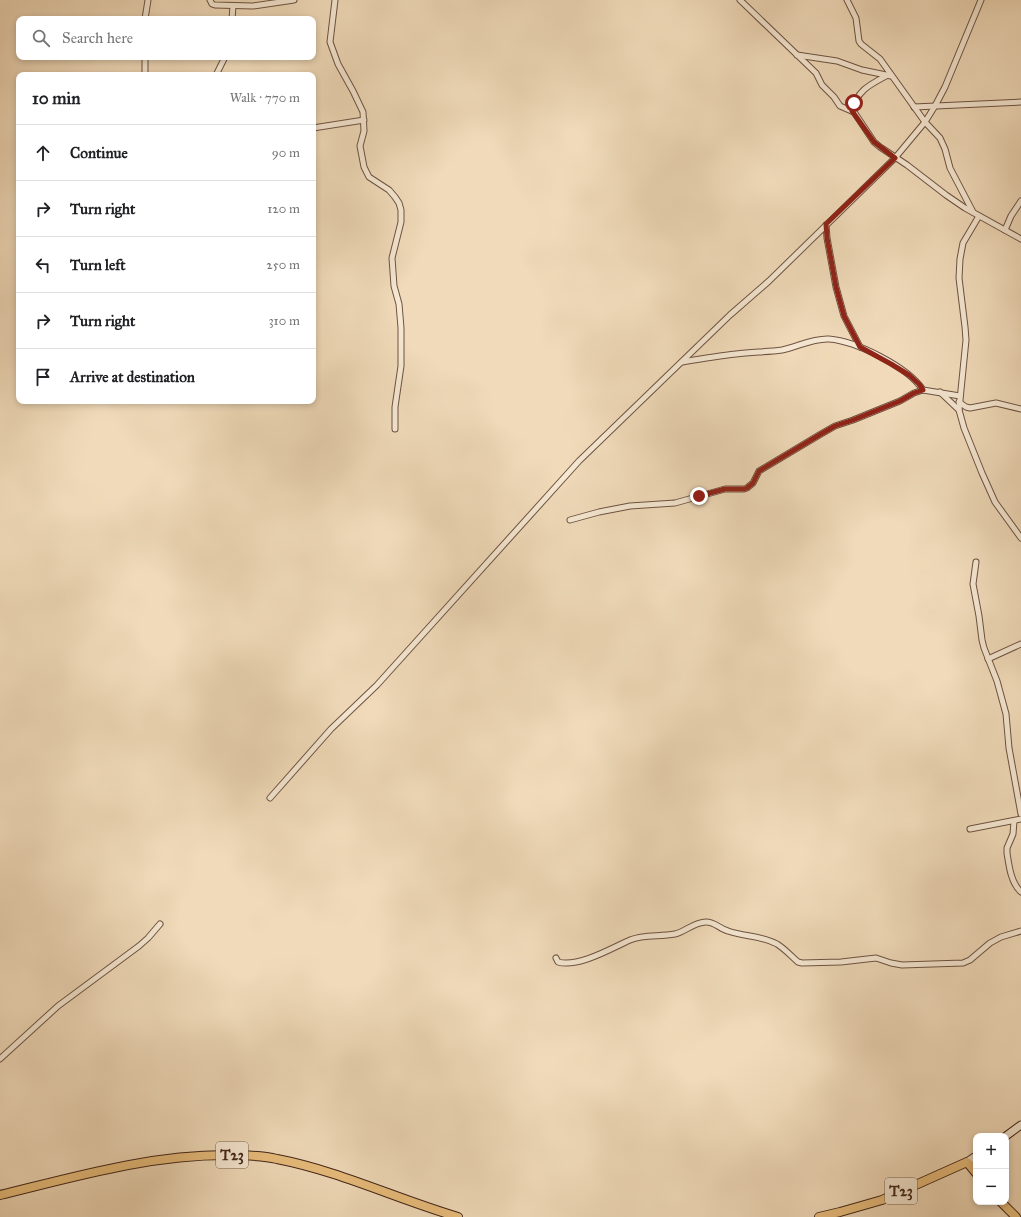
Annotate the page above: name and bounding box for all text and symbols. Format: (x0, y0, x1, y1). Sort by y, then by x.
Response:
search box (16, 16, 316, 60)
icon: search (30, 27, 52, 49)
text: Search here (62, 29, 133, 47)
text: 10 min (32, 88, 80, 109)
text: Walk · 770 m (230, 90, 300, 106)
route start (845, 94, 863, 112)
icon: ahead (32, 142, 54, 164)
text: Continue (70, 144, 128, 162)
text: 90 m (272, 145, 300, 161)
icon: right (32, 198, 54, 220)
text: Turn right (70, 200, 135, 218)
text: 120 m (267, 201, 300, 217)
icon: left (32, 254, 54, 276)
text: Turn left (70, 256, 126, 274)
text: 250 m (266, 257, 300, 273)
icon: right (32, 310, 54, 332)
text: Turn right (70, 312, 135, 330)
text: 310 m (268, 313, 300, 329)
icon: arrive (32, 366, 54, 388)
text: Arrive at destination (70, 368, 195, 386)
route end (690, 487, 708, 505)
map controls (973, 1133, 1009, 1205)
button: + (973, 1133, 1009, 1169)
road number: T23 (216, 1142, 248, 1168)
button: − (973, 1169, 1009, 1205)
road number: T23 (885, 1178, 917, 1204)

